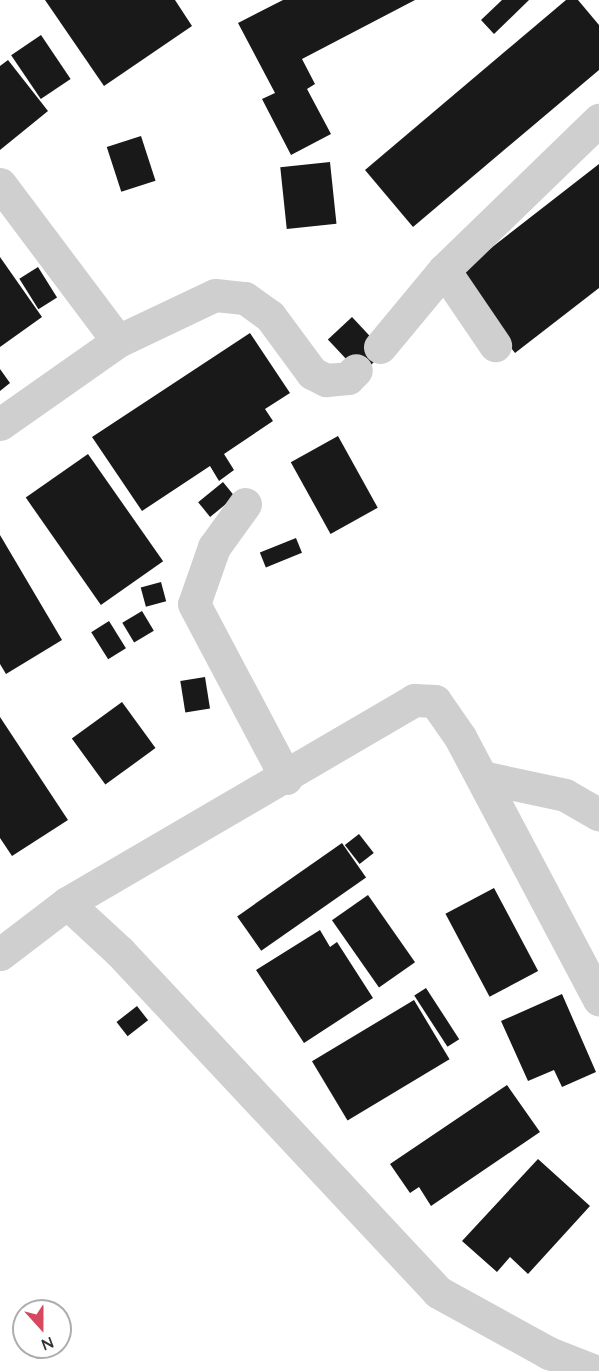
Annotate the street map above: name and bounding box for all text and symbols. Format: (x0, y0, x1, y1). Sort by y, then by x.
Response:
north arrow (12, 1299, 72, 1359)
text: N (39, 1332, 57, 1355)

